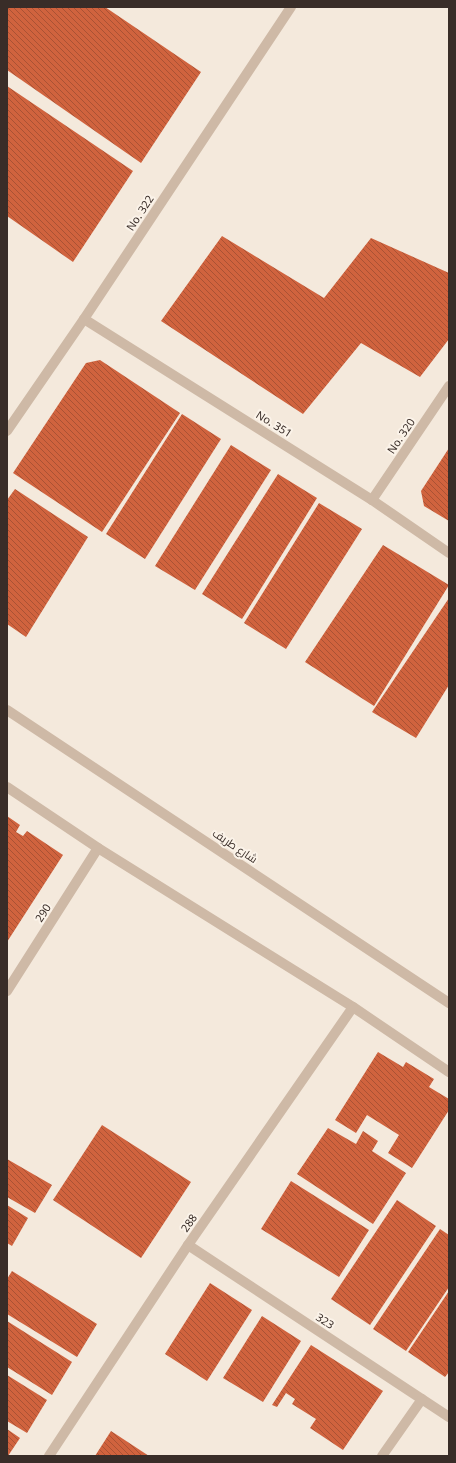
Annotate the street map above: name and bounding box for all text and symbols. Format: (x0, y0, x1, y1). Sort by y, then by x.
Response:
street label: No. 322 (122, 192, 157, 233)
street label: No. 351 (253, 407, 295, 440)
street label: No. 320 (383, 415, 418, 456)
street label: شارع طريف (209, 825, 261, 867)
street label: 290 (31, 901, 54, 925)
street label: 288 (177, 1211, 200, 1235)
street label: 323 (313, 1309, 337, 1332)

